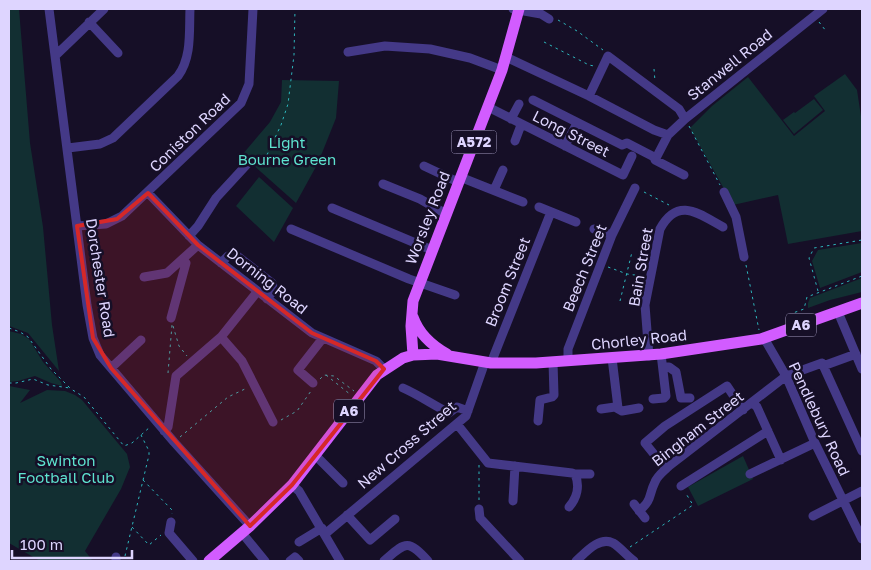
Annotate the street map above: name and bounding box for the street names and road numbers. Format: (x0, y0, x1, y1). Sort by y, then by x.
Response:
street label: Stanwell Road (683, 25, 775, 104)
street label: Coniston Road (145, 89, 233, 175)
street label: Long Street (530, 106, 613, 160)
road number: A572 (452, 130, 496, 154)
street label: Worsley Road (401, 168, 453, 267)
street label: Dorchester Road (83, 217, 119, 339)
street label: Beech Street (558, 221, 610, 314)
street label: Bain Street (624, 226, 656, 308)
street label: Broom Street (481, 234, 533, 329)
street label: Dorning Road (224, 243, 312, 317)
road number: A6 (786, 314, 816, 336)
street label: Chorley Road (590, 325, 688, 353)
street label: Pendlebury Road (786, 359, 854, 478)
street label: Bingham Street (648, 387, 747, 470)
street label: New Cross Street (353, 397, 459, 492)
road number: A6 (334, 400, 364, 422)

